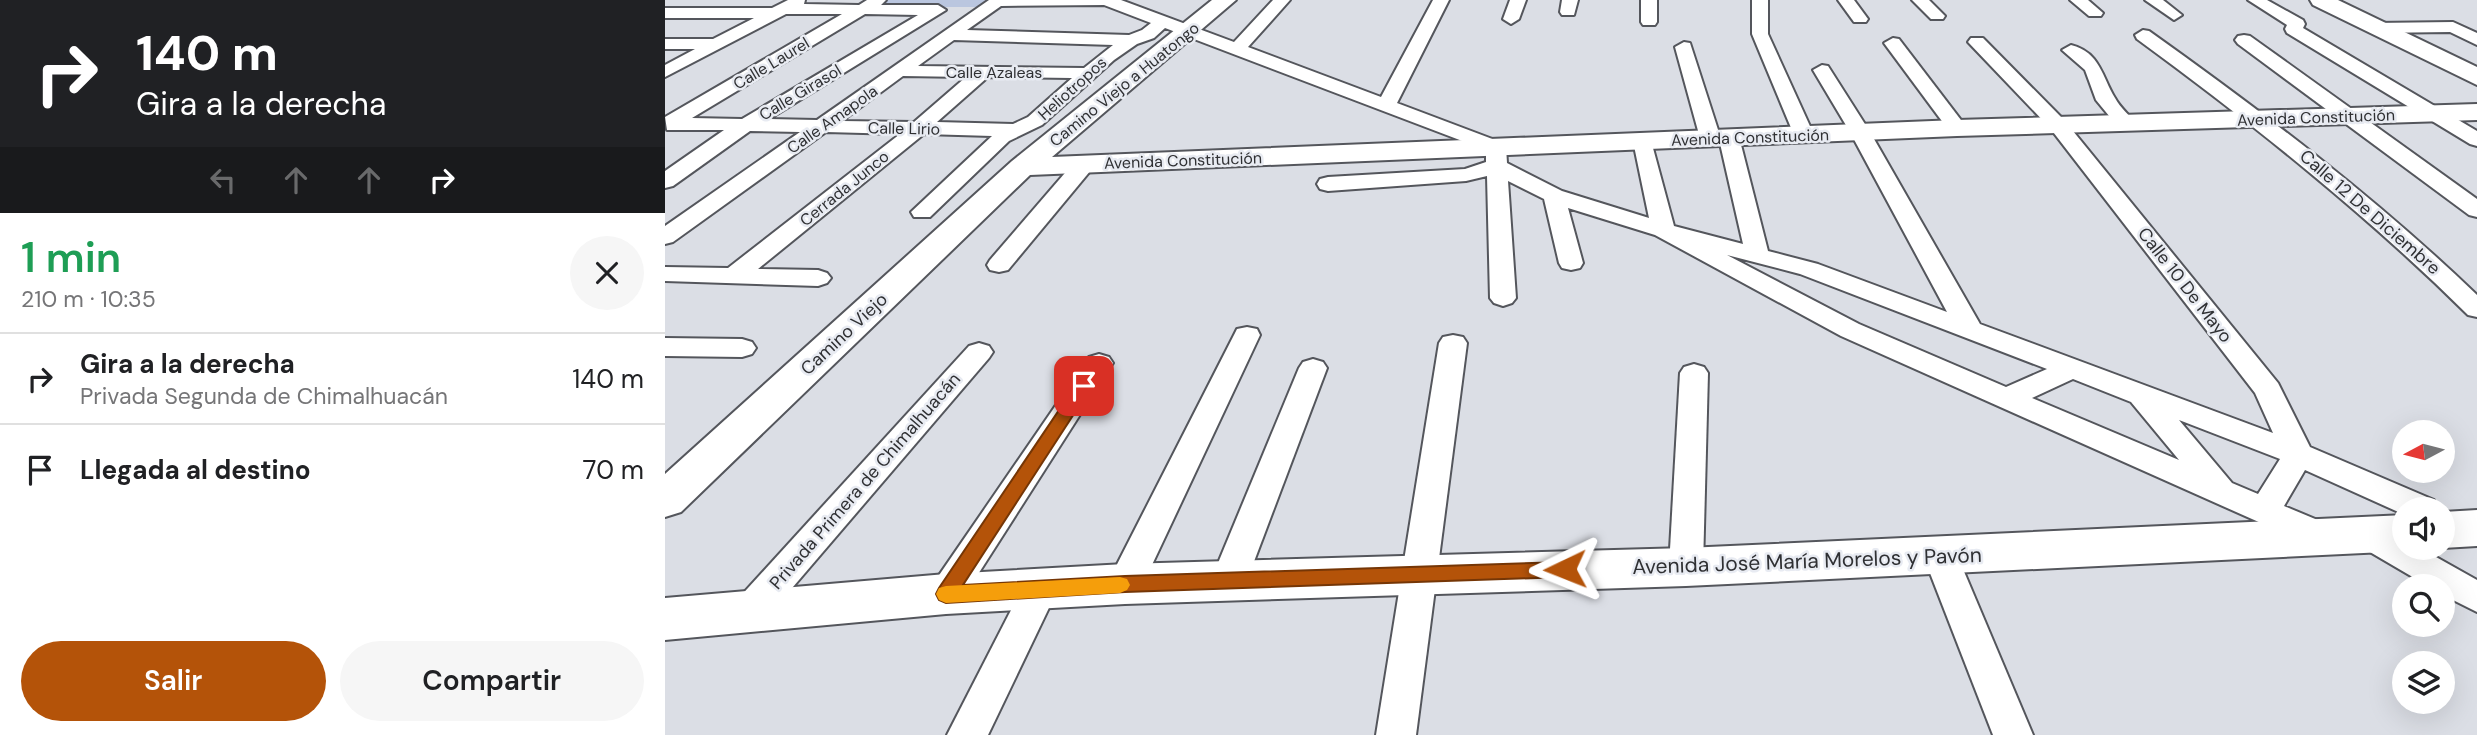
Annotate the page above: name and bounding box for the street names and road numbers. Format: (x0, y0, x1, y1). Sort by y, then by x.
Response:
street label: Camino Viejo a Huatongo (1045, 17, 1204, 151)
street label: Calle Laurel (729, 32, 813, 94)
street label: Heliotropos (1034, 52, 1111, 125)
street label: Calle Girasol (755, 60, 845, 125)
street label: Calle Azaleas (946, 62, 1042, 83)
street label: Calle Amapola (783, 80, 882, 158)
street label: Avenida Constitución (2237, 104, 2395, 131)
street label: Calle Lirio (868, 117, 940, 140)
street label: Avenida Constitución (1671, 124, 1829, 151)
street label: Calle 12 De Diciembre (2294, 144, 2446, 280)
street label: Cerrada Junco (795, 146, 893, 231)
street label: Avenida Constitución (1104, 147, 1262, 174)
street label: Calle 10 De Mayo (2132, 222, 2238, 348)
street label: Camino Viejo (795, 288, 893, 380)
street label: Privada Primera de Chimalhuacán (764, 368, 966, 594)
street label: Avenida José María Morelos y Pavón (1632, 541, 1982, 581)

